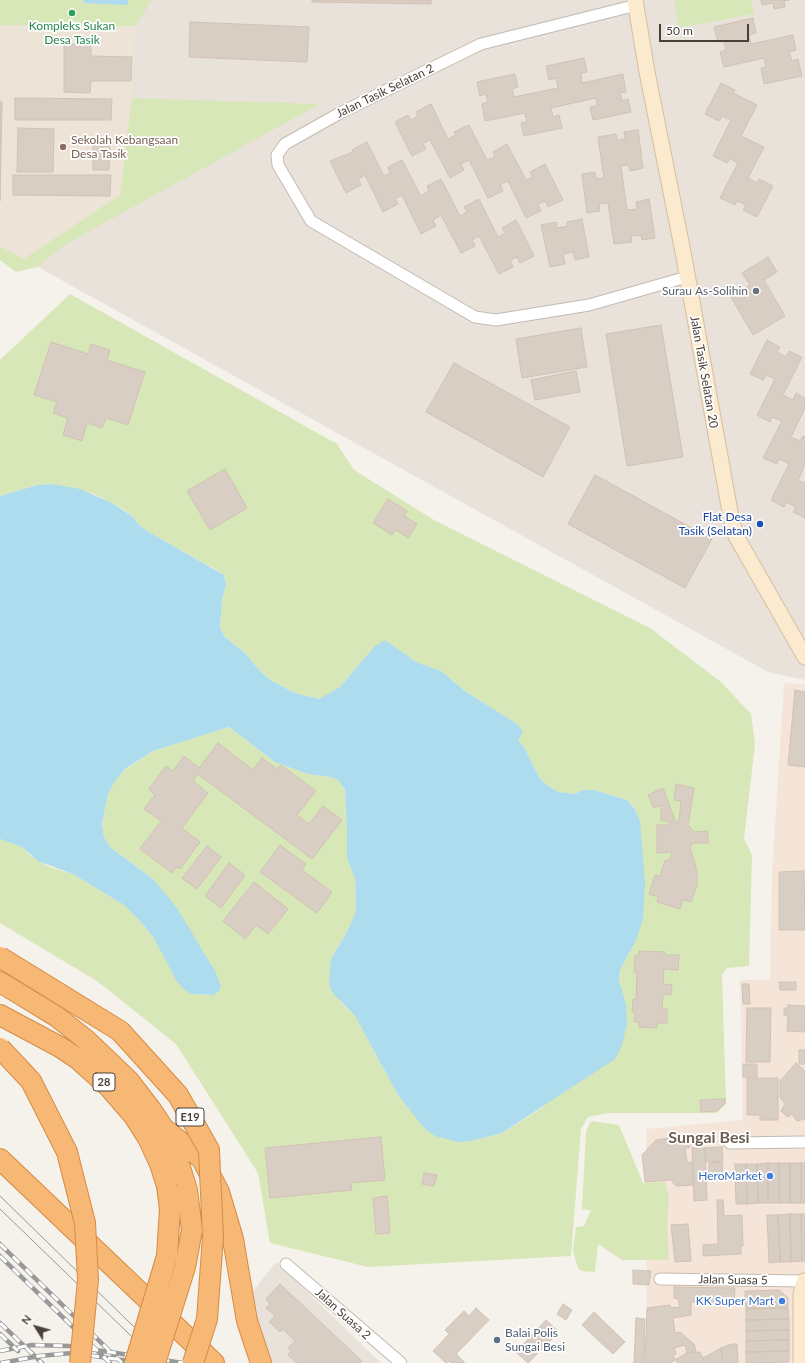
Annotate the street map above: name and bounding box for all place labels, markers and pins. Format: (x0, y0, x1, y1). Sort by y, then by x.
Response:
marker: Kompleks Sukan Desa Tasik (67, 8, 77, 18)
place label: Kompleks Sukan Desa Tasik (29, 19, 115, 47)
place label: Sekolah Kebangsaan Desa Tasik (71, 133, 178, 161)
marker: Sekolah Kebangsaan Desa Tasik (58, 142, 68, 152)
place label: Surau As-Solihin (662, 284, 748, 298)
marker: Surau As-Solihin (751, 286, 761, 296)
place label: Flat Desa Tasik (Selatan) (678, 510, 752, 538)
marker: Flat Desa Tasik (Selatan) (755, 519, 765, 529)
place label: HeroMarket (698, 1169, 762, 1183)
marker: HeroMarket (765, 1171, 775, 1181)
place label: KK Super Mart (696, 1294, 774, 1308)
marker: KK Super Mart (777, 1296, 787, 1306)
place label: Balai Polis Sungai Besi (505, 1326, 565, 1354)
marker: Balai Polis Sungai Besi (492, 1335, 502, 1345)

